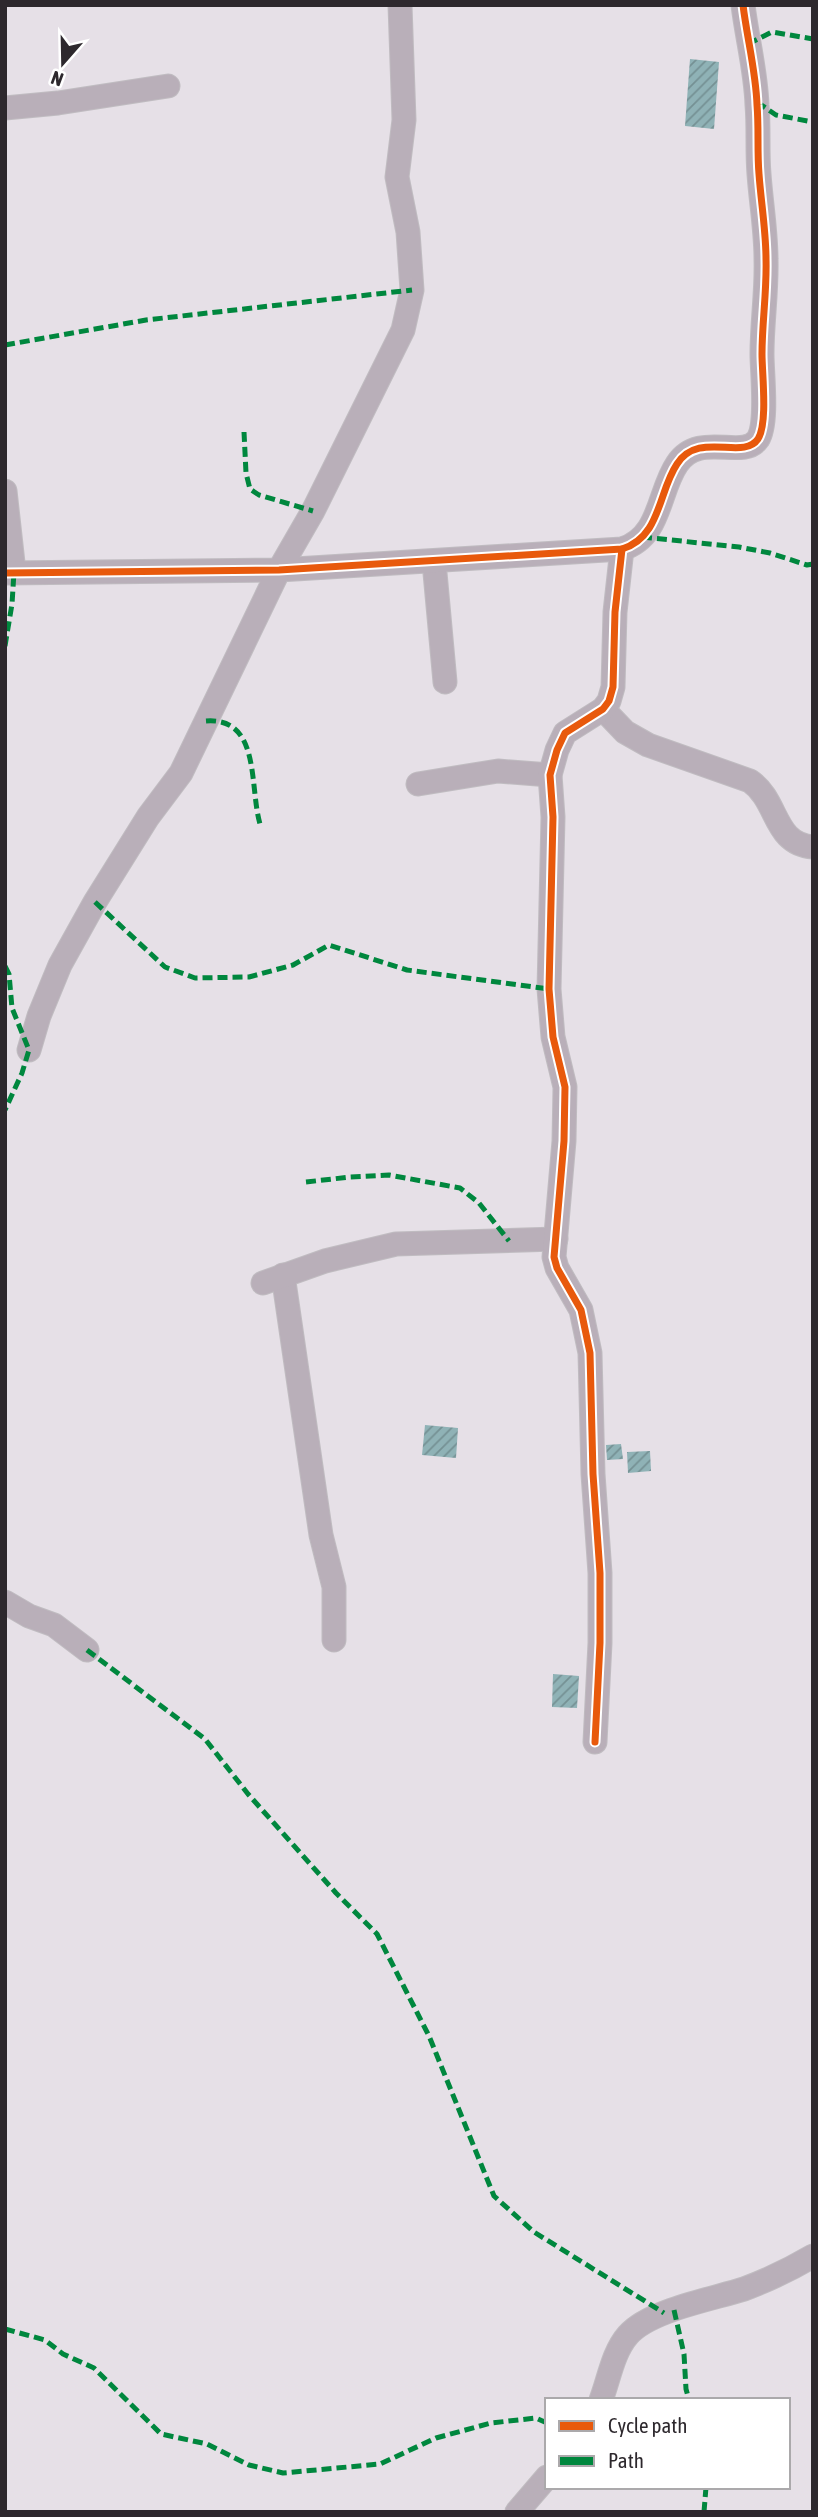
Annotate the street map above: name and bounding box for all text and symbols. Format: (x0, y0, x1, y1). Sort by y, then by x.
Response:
north arrow (28, 28, 98, 98)
text: N (48, 67, 66, 91)
legend (545, 2398, 790, 2489)
text: Cycle path (608, 2413, 687, 2437)
text: Path (608, 2448, 644, 2472)

